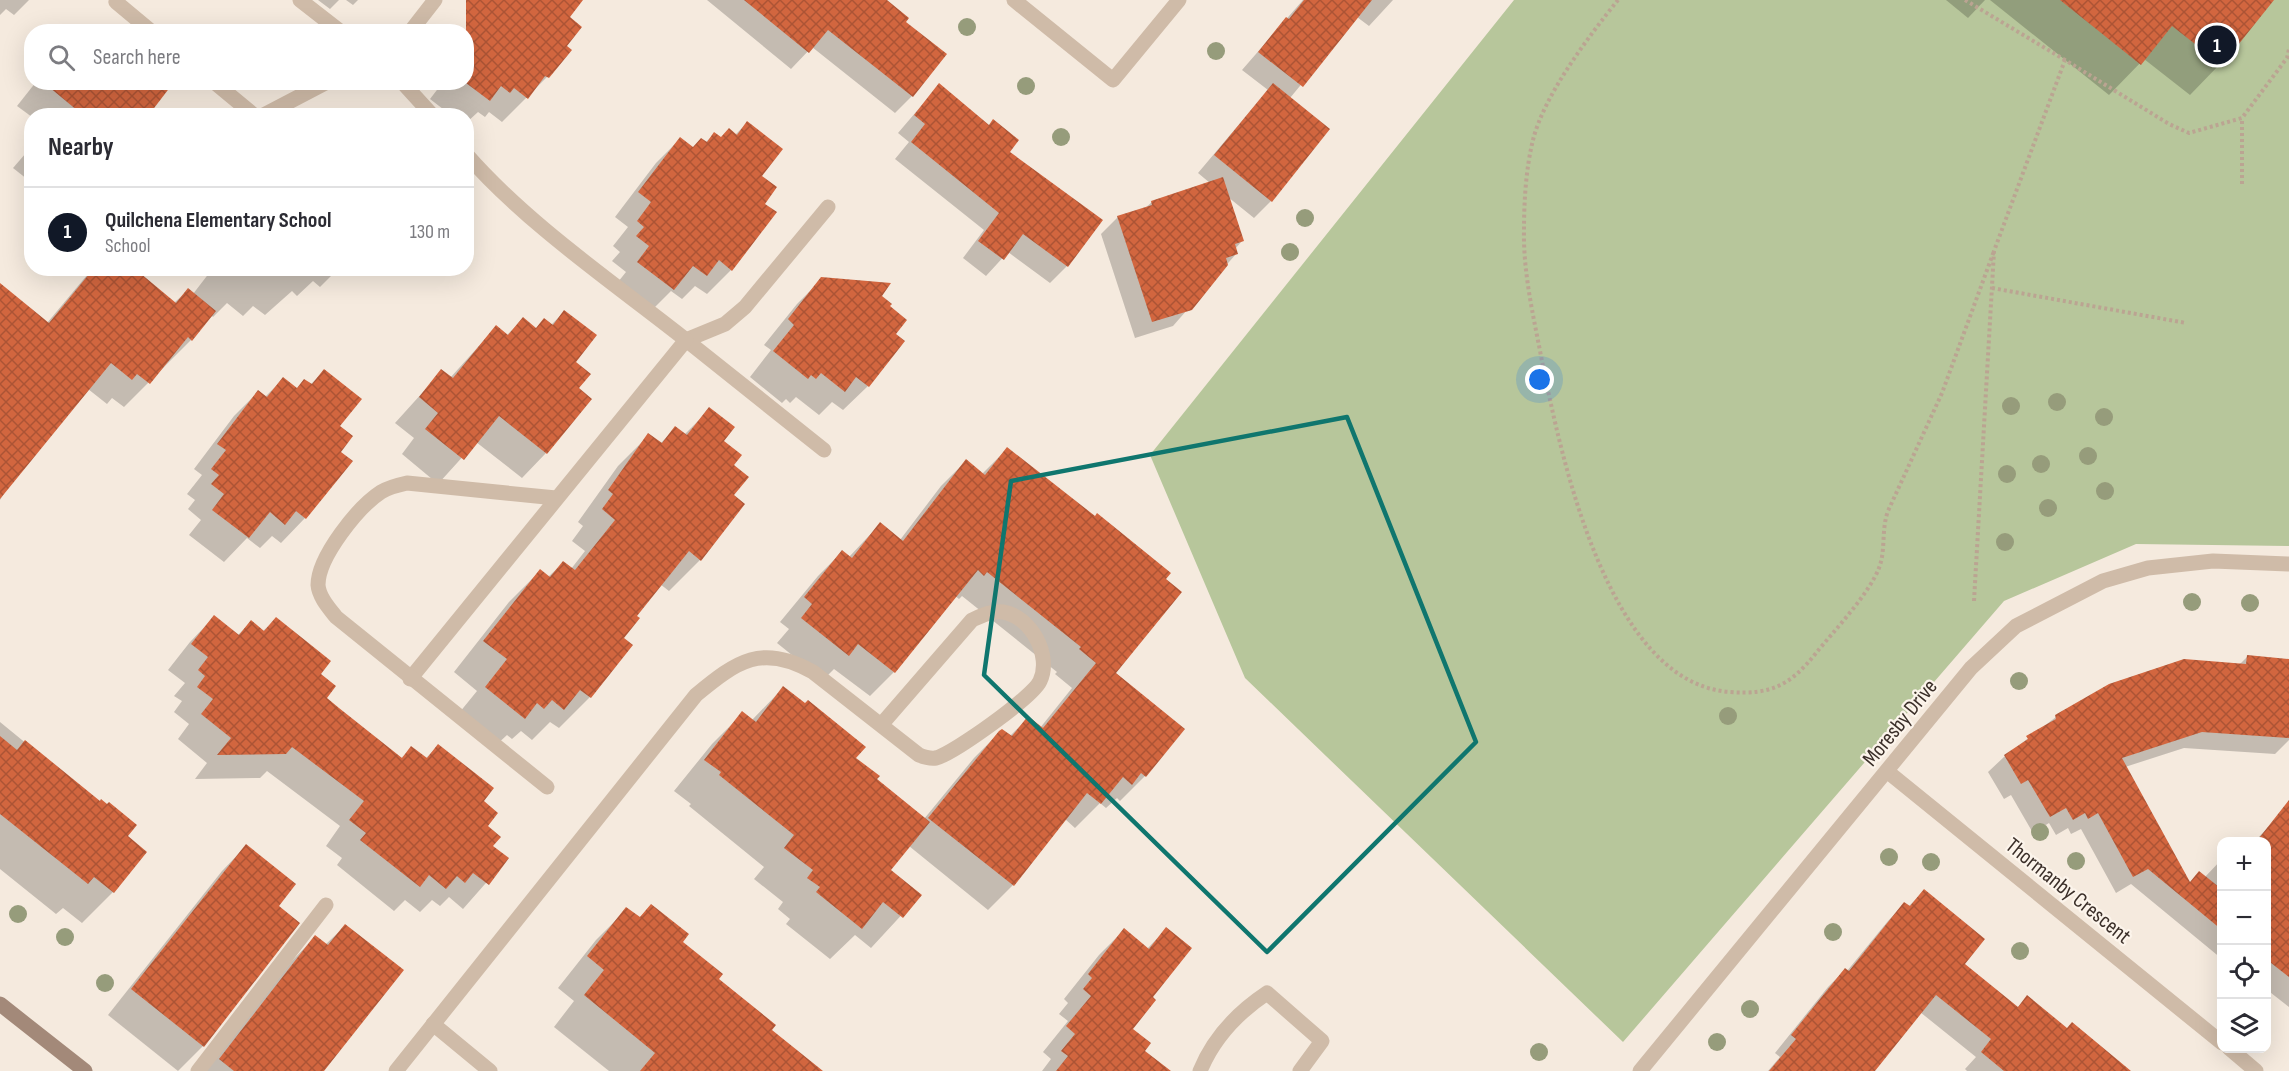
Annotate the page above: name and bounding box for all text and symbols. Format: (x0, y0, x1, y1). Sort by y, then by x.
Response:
pin: 1 (2198, 22, 2236, 68)
search box (24, 24, 474, 90)
icon: search (45, 41, 78, 74)
text: Search here (93, 44, 180, 71)
text: Nearby (48, 132, 114, 163)
text: Quilchena Elementary School (105, 207, 331, 234)
text: 1 (64, 220, 71, 244)
text: 130 m (410, 220, 450, 244)
text: School (105, 234, 150, 258)
your location (1525, 365, 1554, 394)
street label: Moresby Drive (1857, 674, 1943, 772)
street label: Thormanby Crescent (2000, 832, 2136, 950)
map controls (2217, 837, 2271, 1053)
button: + (2217, 837, 2271, 891)
button: − (2217, 891, 2271, 945)
button: locate (2217, 945, 2271, 999)
button: layers (2217, 999, 2271, 1053)

